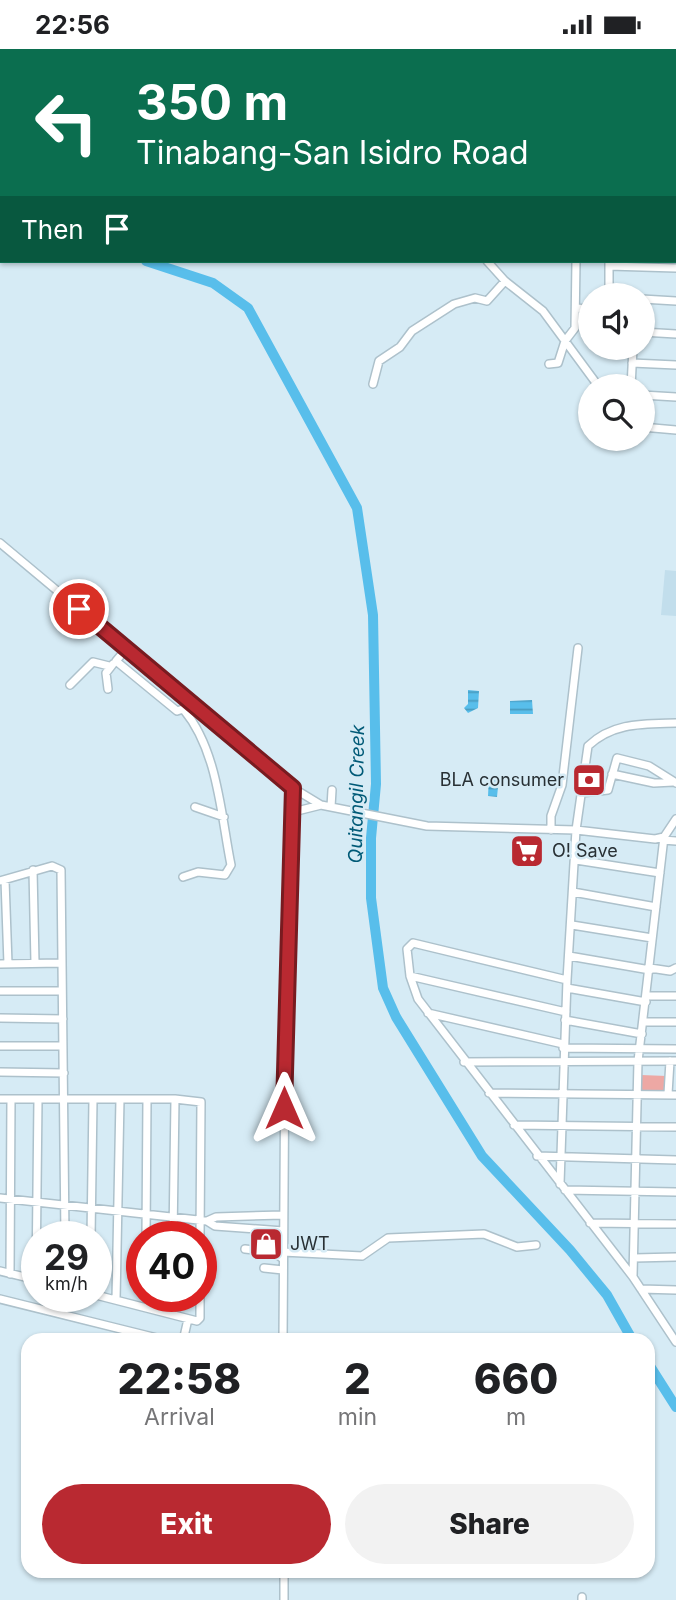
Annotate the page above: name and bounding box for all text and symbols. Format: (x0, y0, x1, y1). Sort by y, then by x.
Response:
text: 22:56 (35, 9, 110, 40)
text: 350 m (136, 73, 288, 132)
icon: left (21, 77, 112, 168)
text: Tinabang-San Isidro Road (136, 133, 529, 172)
icon: arrive (98, 210, 136, 248)
text: Then (21, 214, 84, 245)
map controls (578, 283, 655, 451)
button: sound (578, 283, 655, 360)
button: search (578, 374, 655, 451)
pin (49, 579, 109, 639)
icon: arrive (60, 590, 98, 628)
water label: Quitangil Creek (344, 724, 369, 863)
bank icon: BLA consumer (570, 761, 608, 799)
place label: BLA consumer (440, 769, 564, 790)
supermarket icon: O! Save (508, 832, 546, 870)
place label: O! Save (552, 840, 618, 861)
position arrow (247, 1071, 321, 1145)
speed limit sign: 40 (126, 1221, 217, 1312)
shop icon: JWT (247, 1225, 285, 1263)
place label: JWT (290, 1233, 330, 1254)
text: 29 (44, 1236, 89, 1278)
text: km/h (45, 1273, 88, 1294)
text: 22:58 (118, 1353, 241, 1404)
text: 2 (344, 1353, 371, 1404)
text: 660 (474, 1353, 558, 1404)
text: Arrival (144, 1403, 215, 1431)
text: min (338, 1403, 377, 1431)
text: m (506, 1403, 526, 1431)
button: Exit (42, 1484, 331, 1564)
button: Share (345, 1484, 634, 1564)

